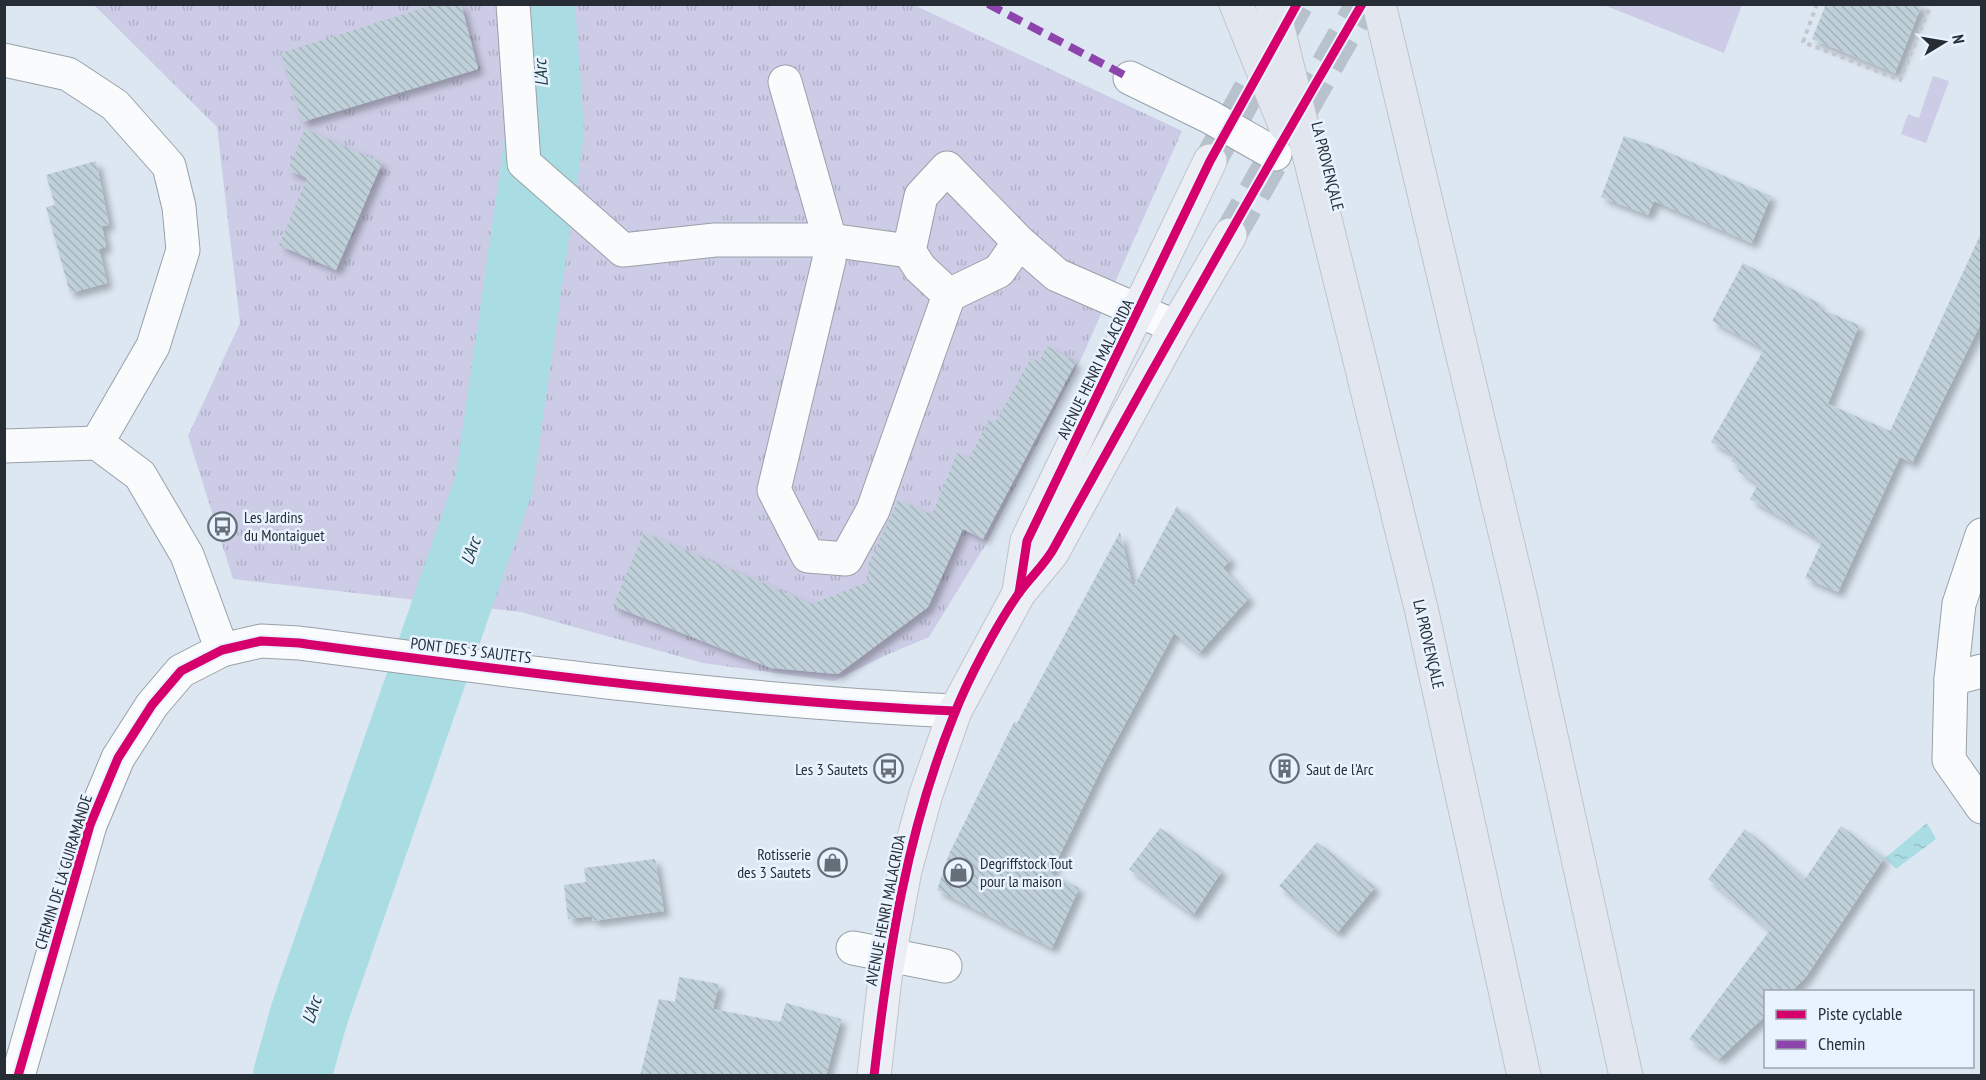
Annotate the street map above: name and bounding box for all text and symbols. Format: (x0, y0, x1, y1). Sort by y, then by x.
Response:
north arrow (1914, 12, 1974, 72)
text: N (1948, 33, 1969, 45)
water label: L'Arc (528, 56, 553, 87)
street label: LA PROVENÇALE (1307, 119, 1349, 213)
street label: AVENUE HENRI MALACRIDA (1052, 295, 1138, 442)
place label: Les Jardins du Montaiguet (244, 507, 325, 545)
bus stop icon: Les Jardins du Montaiguet (207, 510, 239, 542)
water label: L'Arc (455, 532, 487, 567)
street label: LA PROVENÇALE (1409, 597, 1449, 691)
street label: PONT DES 3 SAUTETS (410, 633, 533, 667)
bus stop icon: Les 3 Sautets (873, 753, 905, 785)
building icon: Saut de l'Arc (1269, 753, 1301, 785)
place label: Les 3 Sautets (795, 759, 868, 779)
place label: Saut de l'Arc (1306, 759, 1374, 779)
street label: CHEMIN DE LA GUIRAMANDE (30, 792, 96, 952)
street label: AVENUE HENRI MALACRIDA (861, 832, 910, 987)
place label: Rotisserie des 3 Sautets (737, 844, 811, 882)
shop icon: Rotisserie des 3 Sautets (816, 847, 848, 879)
place label: Degriffstock Tout pour la maison (980, 853, 1073, 891)
shop icon: Degriffstock Tout pour la maison (943, 856, 975, 888)
legend (1764, 990, 1974, 1068)
water label: L'Arc (296, 991, 327, 1026)
text: Piste cyclable (1818, 1002, 1902, 1025)
text: Chemin (1818, 1032, 1865, 1055)

